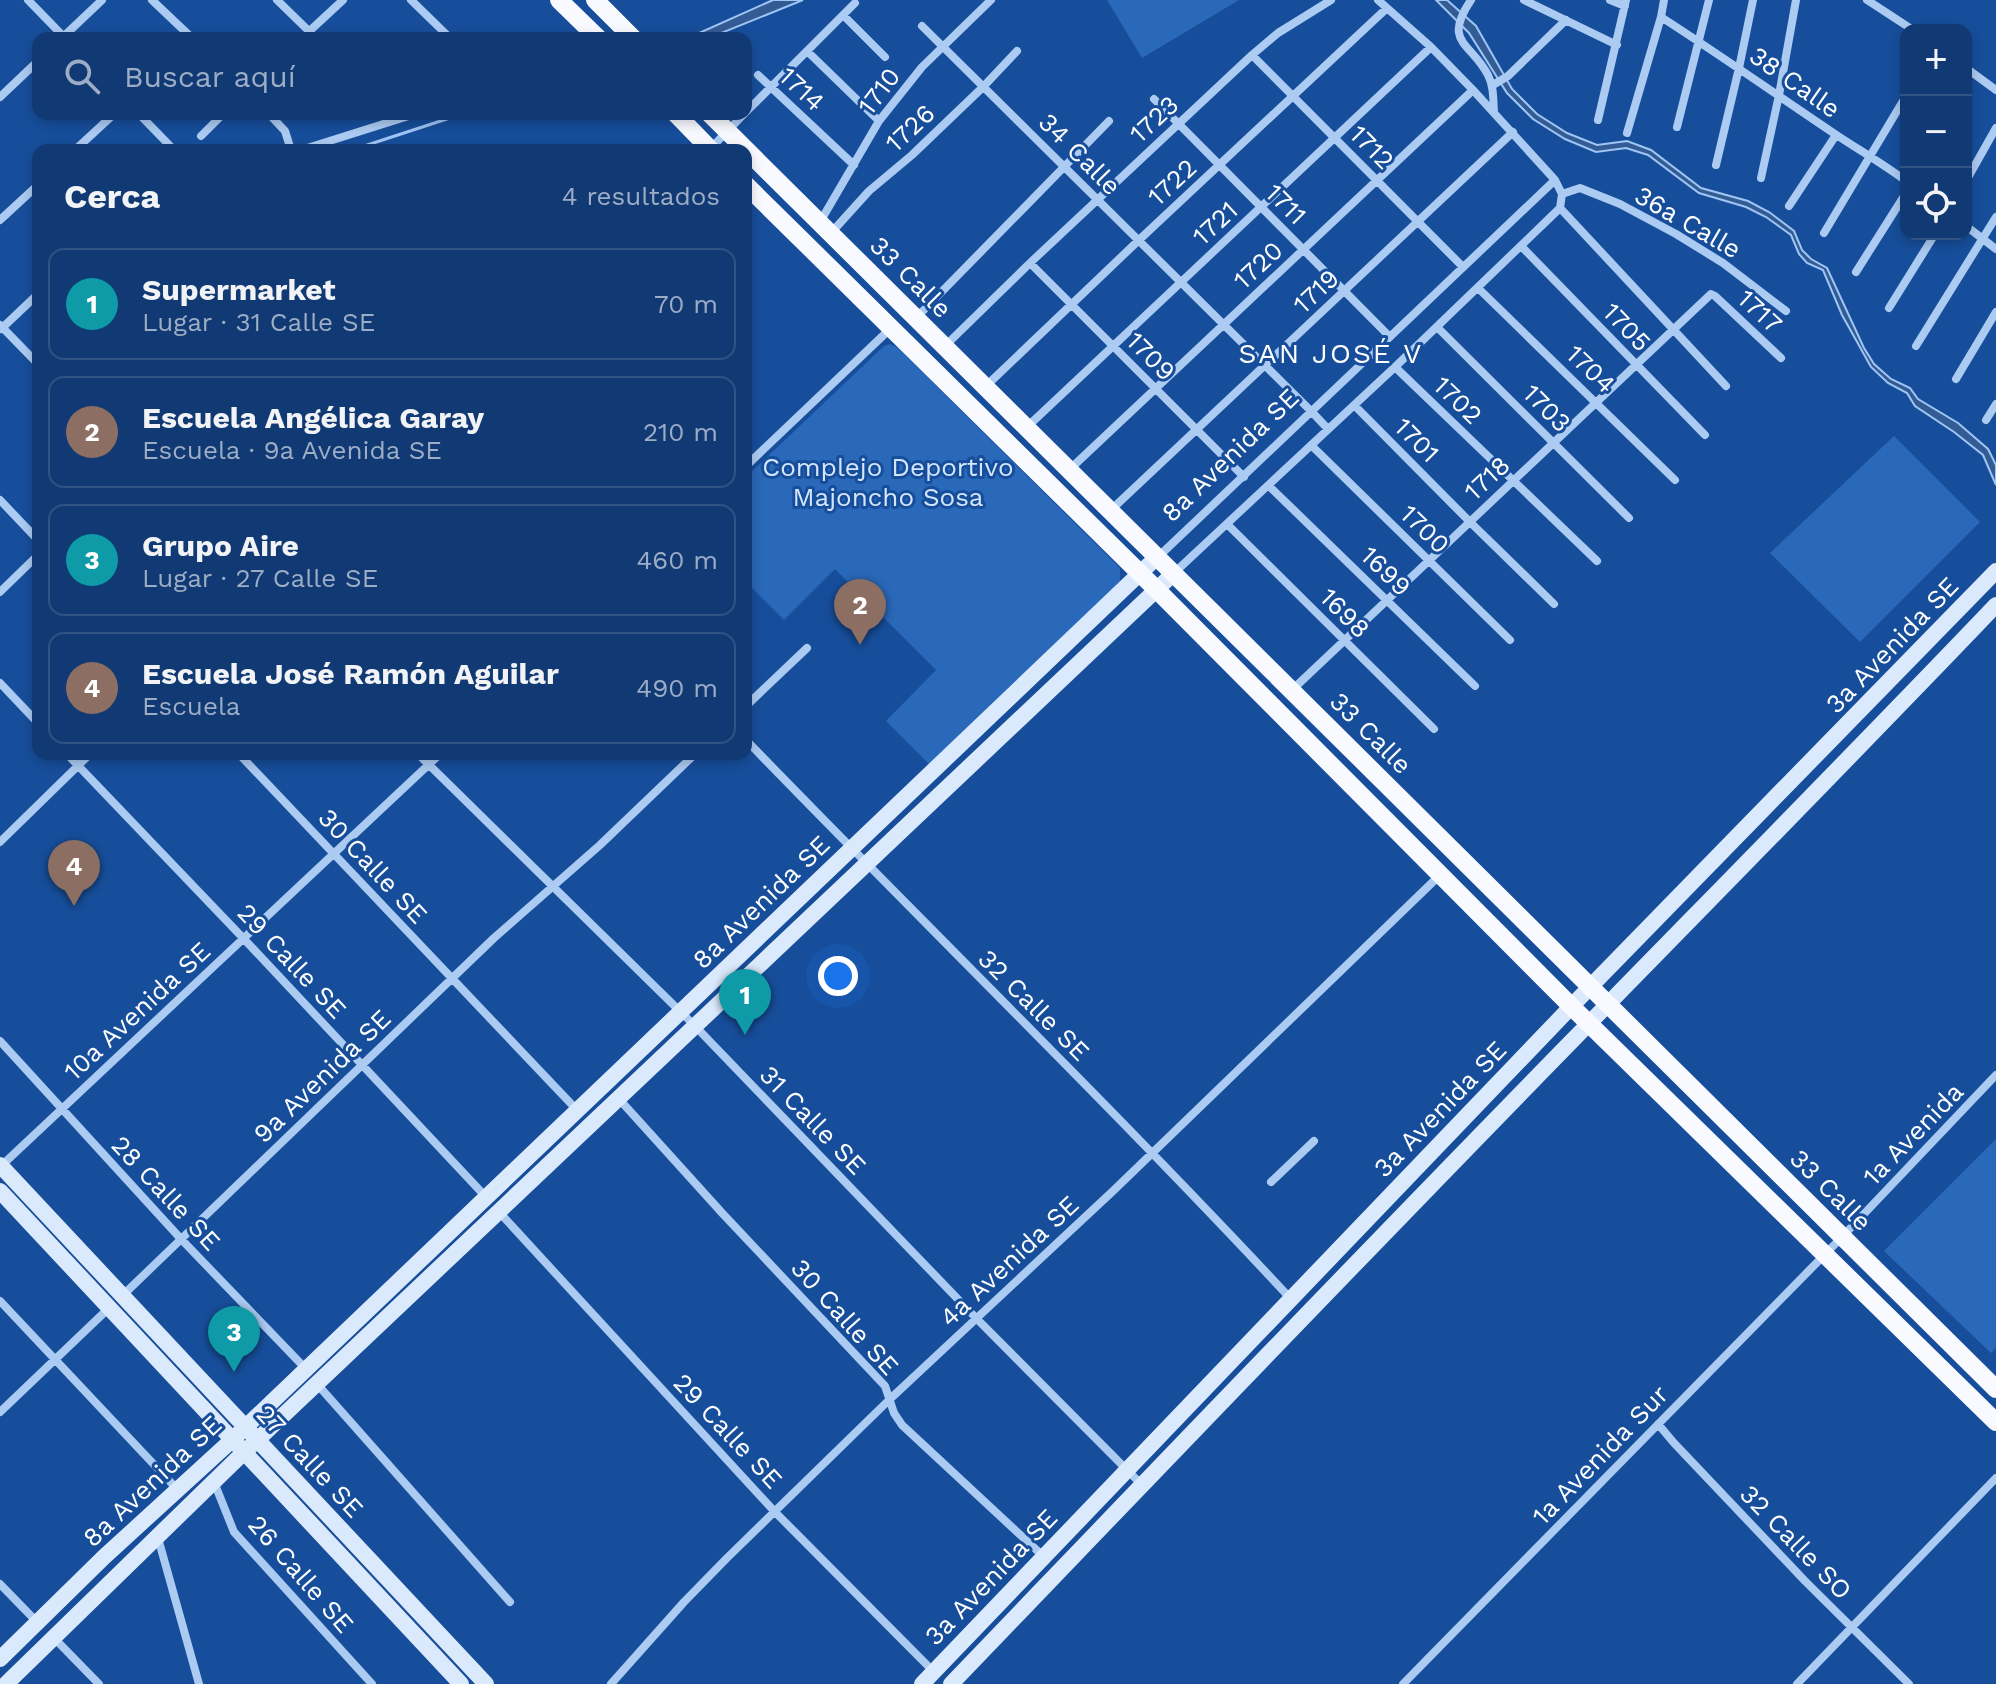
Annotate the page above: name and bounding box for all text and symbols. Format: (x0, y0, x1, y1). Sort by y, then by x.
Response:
map controls (1900, 24, 1972, 240)
button: + (1900, 24, 1972, 96)
search box (32, 32, 752, 120)
street label: 38 Calle (1744, 40, 1846, 124)
icon: search (60, 54, 104, 98)
text: Buscar aquí (124, 59, 296, 94)
street label: 1714 (773, 61, 831, 117)
street label: 1710 (852, 62, 906, 120)
street label: 1723 (1124, 89, 1184, 149)
button: − (1900, 96, 1972, 168)
street label: 1726 (879, 98, 941, 158)
street label: 34 Calle (1033, 107, 1127, 201)
street label: 1712 (1344, 119, 1400, 175)
street label: 1722 (1142, 152, 1202, 212)
button: locate (1900, 168, 1972, 240)
text: Cerca (64, 176, 160, 216)
street label: 1711 (1259, 177, 1313, 231)
street label: 36a Calle (1630, 180, 1746, 264)
text: 4 resultados (562, 181, 720, 211)
street label: 1721 (1186, 195, 1244, 251)
street label: 33 Calle (864, 230, 958, 324)
street label: 1720 (1227, 235, 1289, 295)
street label: 1719 (1287, 263, 1345, 319)
text: Supermarket (142, 272, 336, 307)
street label: 1717 (1732, 283, 1788, 339)
text: 1 (86, 289, 98, 319)
text: 70 m (654, 289, 718, 319)
street label: 1705 (1597, 297, 1657, 357)
text: Lugar · 31 Calle SE (142, 307, 375, 337)
street label: 1709 (1120, 325, 1182, 387)
district label: SAN JOSÉ V (1239, 337, 1423, 370)
street label: 1704 (1560, 339, 1622, 399)
street label: 1702 (1428, 370, 1488, 430)
street label: 1703 (1517, 378, 1577, 438)
street label: 8a Avenida SE (1155, 382, 1305, 528)
text: Escuela Angélica Garay (142, 400, 484, 435)
street label: 1701 (1389, 412, 1445, 468)
text: 2 (84, 417, 100, 447)
text: 210 m (643, 417, 718, 447)
text: Escuela · 9a Avenida SE (142, 435, 442, 465)
street label: 1718 (1458, 450, 1516, 506)
park label: Complejo Deportivo Majoncho Sosa (762, 452, 1014, 512)
street label: 1700 (1394, 499, 1456, 559)
text: Grupo Aire (142, 528, 299, 563)
street label: 1699 (1355, 540, 1417, 602)
text: 3 (84, 545, 100, 575)
text: 460 m (636, 545, 718, 575)
text: Lugar · 27 Calle SE (142, 563, 378, 593)
street label: 3a Avenida SE (1820, 571, 1964, 719)
pin: 2 (834, 579, 886, 645)
street label: 1698 (1314, 582, 1376, 644)
text: Escuela José Ramón Aguilar (142, 656, 559, 691)
text: 4 (84, 673, 100, 703)
text: 490 m (636, 673, 718, 703)
street label: 33 Calle (1324, 686, 1418, 780)
text: Escuela (142, 691, 241, 721)
street label: 30 Calle SE (312, 802, 434, 930)
street label: 8a Avenida SE (686, 829, 836, 975)
pin: 4 (48, 840, 100, 906)
street label: 29 Calle SE (231, 898, 353, 1024)
street label: 10a Avenida SE (58, 936, 216, 1086)
street label: 32 Calle SE (972, 943, 1096, 1067)
your location (818, 956, 858, 996)
pin: 1 (719, 969, 771, 1035)
street label: 9a Avenida SE (247, 1003, 397, 1149)
street label: 3a Avenida SE (1368, 1035, 1512, 1183)
street label: 31 Calle SE (754, 1059, 872, 1181)
street label: 1a Avenida (1857, 1076, 1969, 1192)
street label: 28 Calle SE (105, 1130, 227, 1256)
street label: 33 Calle (1784, 1143, 1878, 1237)
street label: 4a Avenida SE (934, 1189, 1084, 1333)
street label: 30 Calle SE (785, 1253, 905, 1381)
pin: 3 (208, 1306, 260, 1372)
street label: 29 Calle SE (667, 1368, 789, 1494)
street label: 1a Avenida Sur (1526, 1379, 1674, 1531)
street label: 27 Calle SE (250, 1399, 370, 1523)
street label: 8a Avenida SE (77, 1409, 227, 1553)
street label: 32 Calle SO (1734, 1478, 1858, 1606)
street label: 3a Avenida SE (919, 1503, 1063, 1651)
street label: 26 Calle SE (242, 1509, 360, 1639)

